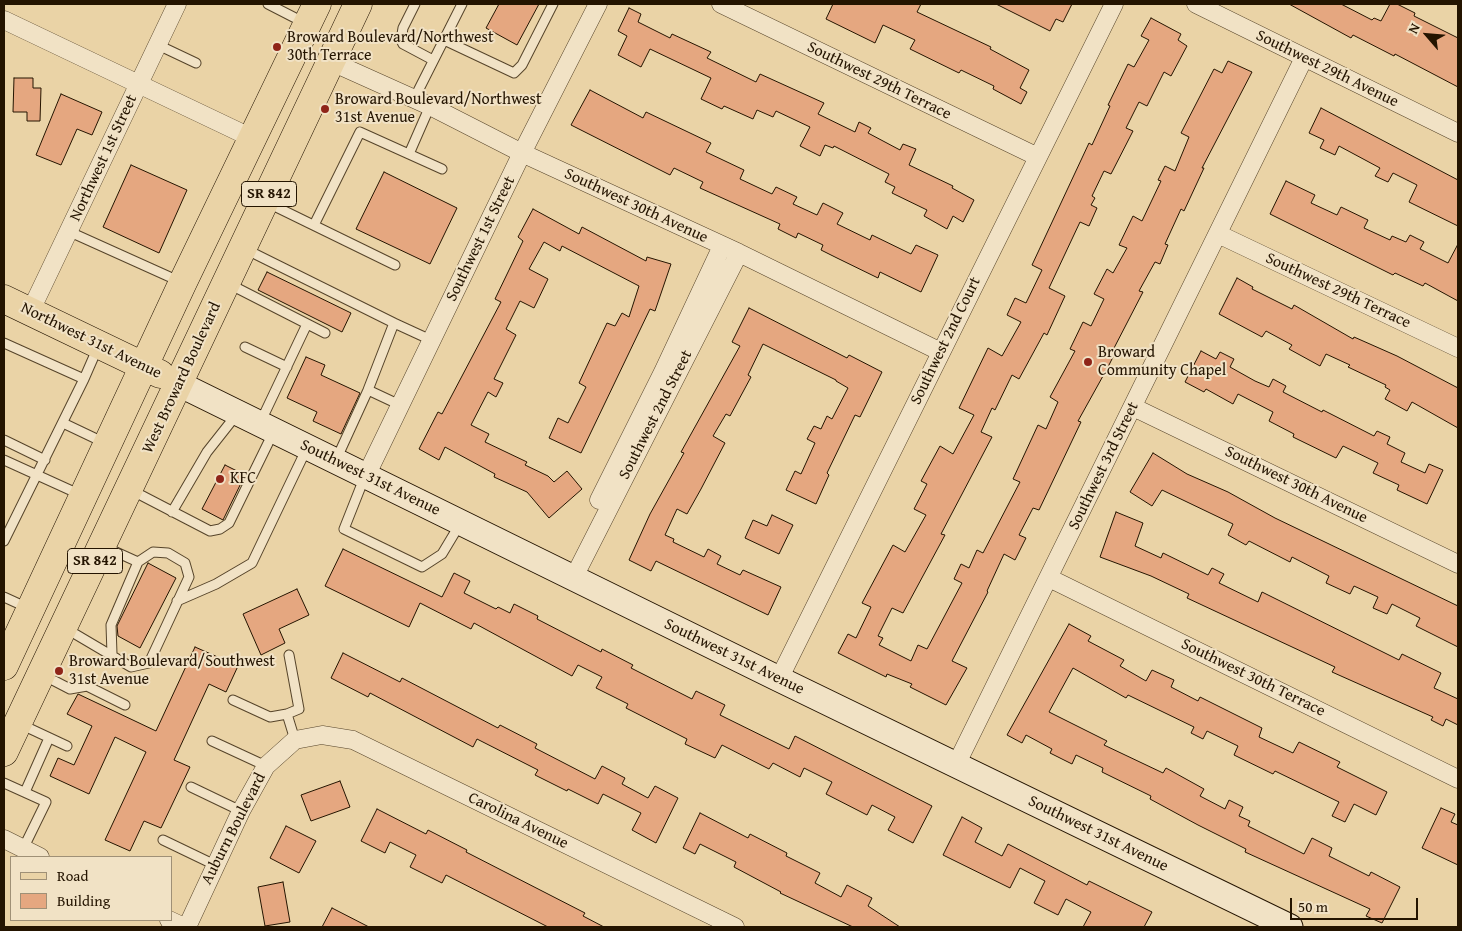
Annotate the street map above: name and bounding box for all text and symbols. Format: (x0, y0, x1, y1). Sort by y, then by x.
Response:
north arrow (1402, 10, 1452, 60)
text: N (1403, 19, 1425, 37)
street label: Southwest 29th Avenue (1253, 26, 1401, 112)
place label: Broward Boulevard/Northwest 30th Terrace (287, 28, 494, 66)
street label: Southwest 29th Terrace (804, 38, 954, 124)
marker: Broward Boulevard/Northwest 30th Terrace (271, 41, 283, 53)
place label: Broward Boulevard/Northwest 31st Avenue (335, 90, 542, 128)
street label: Northwest 1st Street (66, 92, 142, 224)
marker: Broward Boulevard/Northwest 31st Avenue (319, 103, 331, 115)
street label: Southwest 30th Avenue (561, 164, 711, 248)
street label: Southwest 1st Street (442, 173, 520, 305)
road number: SR 842 (242, 182, 296, 206)
street label: Southwest 29th Terrace (1262, 249, 1414, 333)
street label: Southwest 2nd Court (907, 274, 985, 408)
street label: Northwest 31st Avenue (18, 299, 164, 383)
street label: West Broward Boulevard (139, 299, 225, 457)
place label: Broward Community Chapel (1098, 343, 1226, 381)
street label: Southwest 2nd Street (615, 347, 697, 483)
marker: Broward Community Chapel (1082, 356, 1094, 368)
street label: Southwest 3rd Street (1065, 399, 1143, 533)
street label: Southwest 31st Avenue (297, 436, 443, 520)
street label: Southwest 30th Avenue (1222, 442, 1370, 528)
place label: KFC (230, 469, 256, 489)
marker: KFC (214, 473, 226, 485)
road number: SR 842 (68, 548, 122, 574)
street label: Southwest 31st Avenue (661, 615, 807, 699)
street label: Southwest 30th Terrace (1178, 635, 1328, 721)
place label: Broward Boulevard/Southwest 31st Avenue (69, 652, 275, 690)
marker: Broward Boulevard/Southwest 31st Avenue (53, 665, 65, 677)
street label: Auburn Boulevard (198, 770, 270, 888)
street label: Carolina Avenue (465, 788, 571, 854)
street label: Southwest 31st Avenue (1025, 792, 1171, 876)
legend (10, 856, 172, 921)
text: Road (57, 865, 88, 886)
scale bar (1292, 888, 1420, 920)
text: Building (57, 890, 110, 911)
text: 50 m (1298, 896, 1328, 917)

